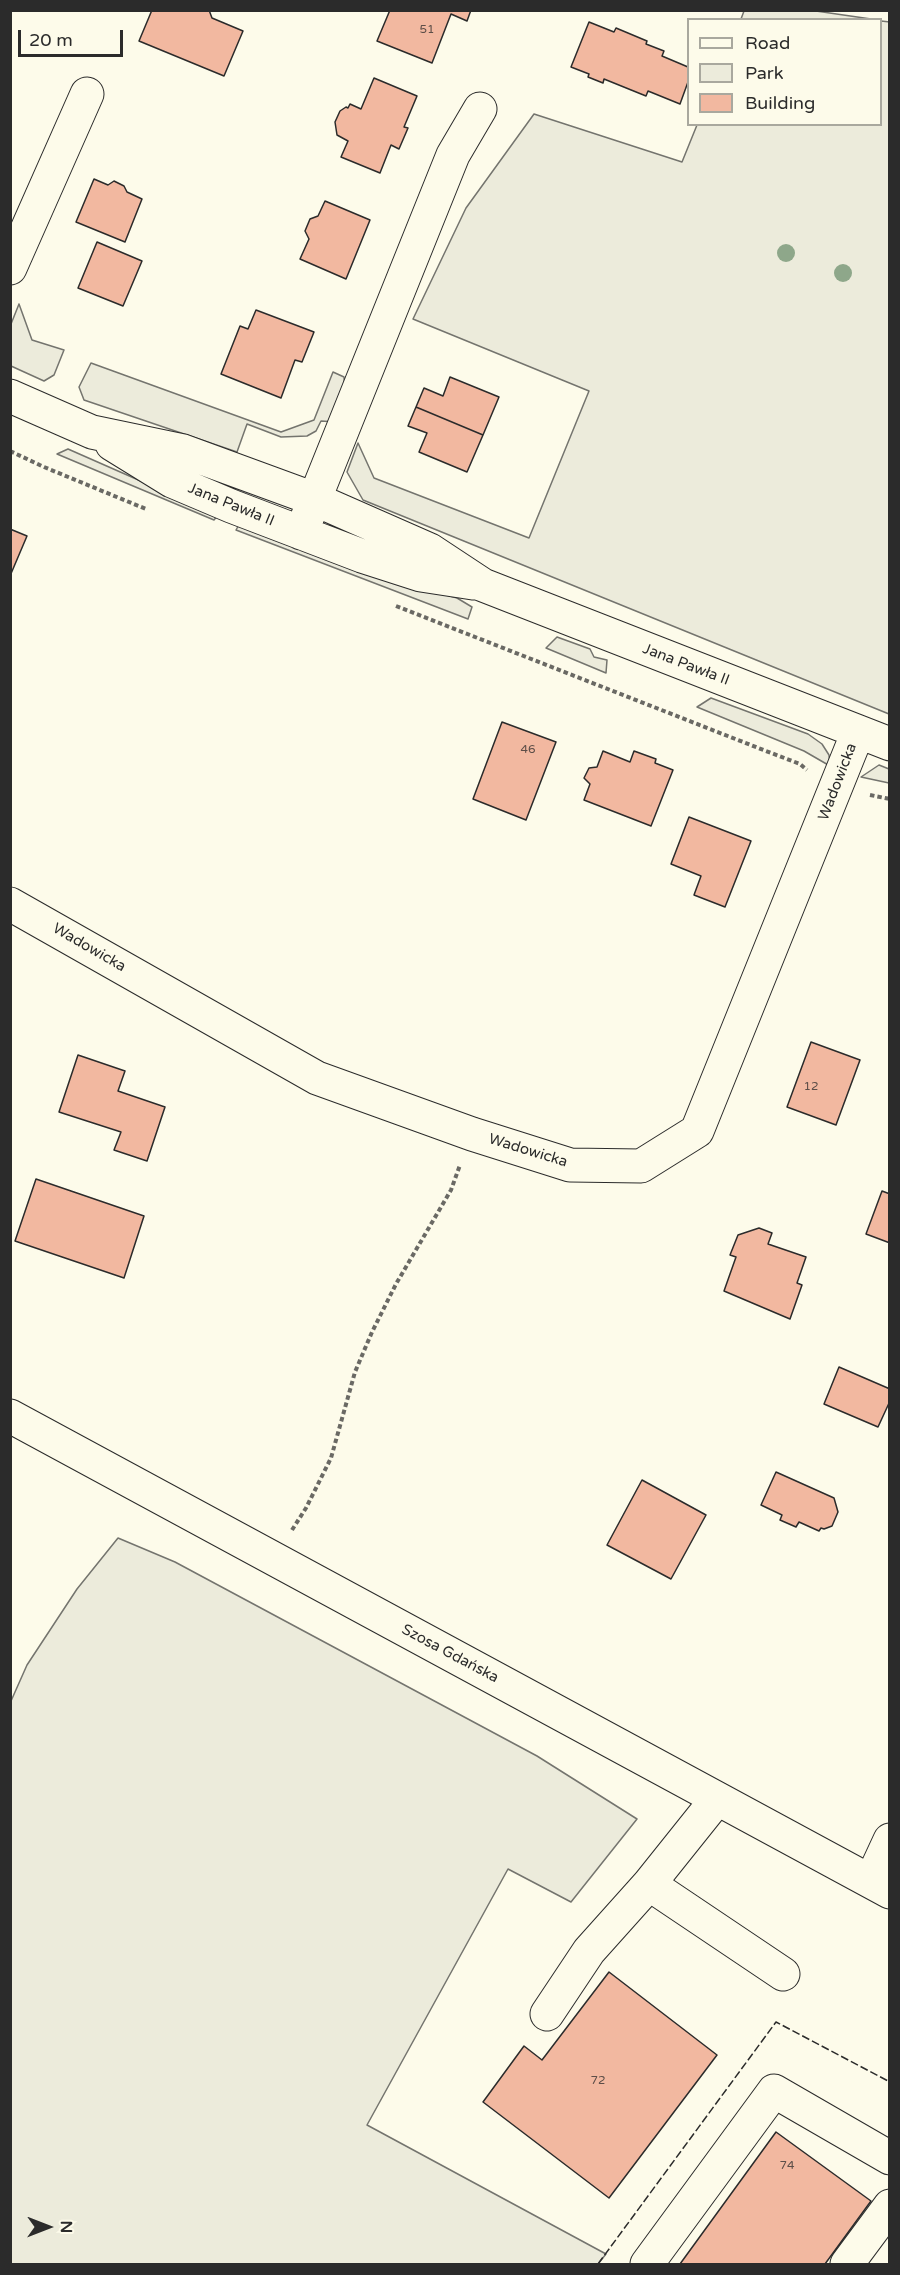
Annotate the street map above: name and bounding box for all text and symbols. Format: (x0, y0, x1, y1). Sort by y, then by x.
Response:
scale bar (21, 18, 126, 56)
legend (687, 18, 882, 126)
house number: 51 (419, 23, 435, 37)
text: 20 m (29, 29, 73, 51)
text: Road (745, 32, 790, 54)
text: Park (745, 62, 783, 84)
text: Building (745, 92, 815, 114)
street label: Jana Pawła II (185, 480, 277, 530)
street label: Jana Pawła II (640, 640, 732, 690)
street label: Wadowicka (815, 741, 861, 823)
house number: 46 (520, 743, 536, 757)
street label: Wadowicka (49, 920, 129, 976)
house number: 12 (803, 1080, 819, 1094)
street label: Wadowicka (486, 1130, 570, 1172)
street label: Szosa Gdańska (398, 1621, 502, 1687)
house number: 72 (590, 2074, 606, 2088)
house number: 74 (779, 2159, 795, 2173)
north arrow (18, 2197, 78, 2257)
text: N (56, 2221, 76, 2233)

